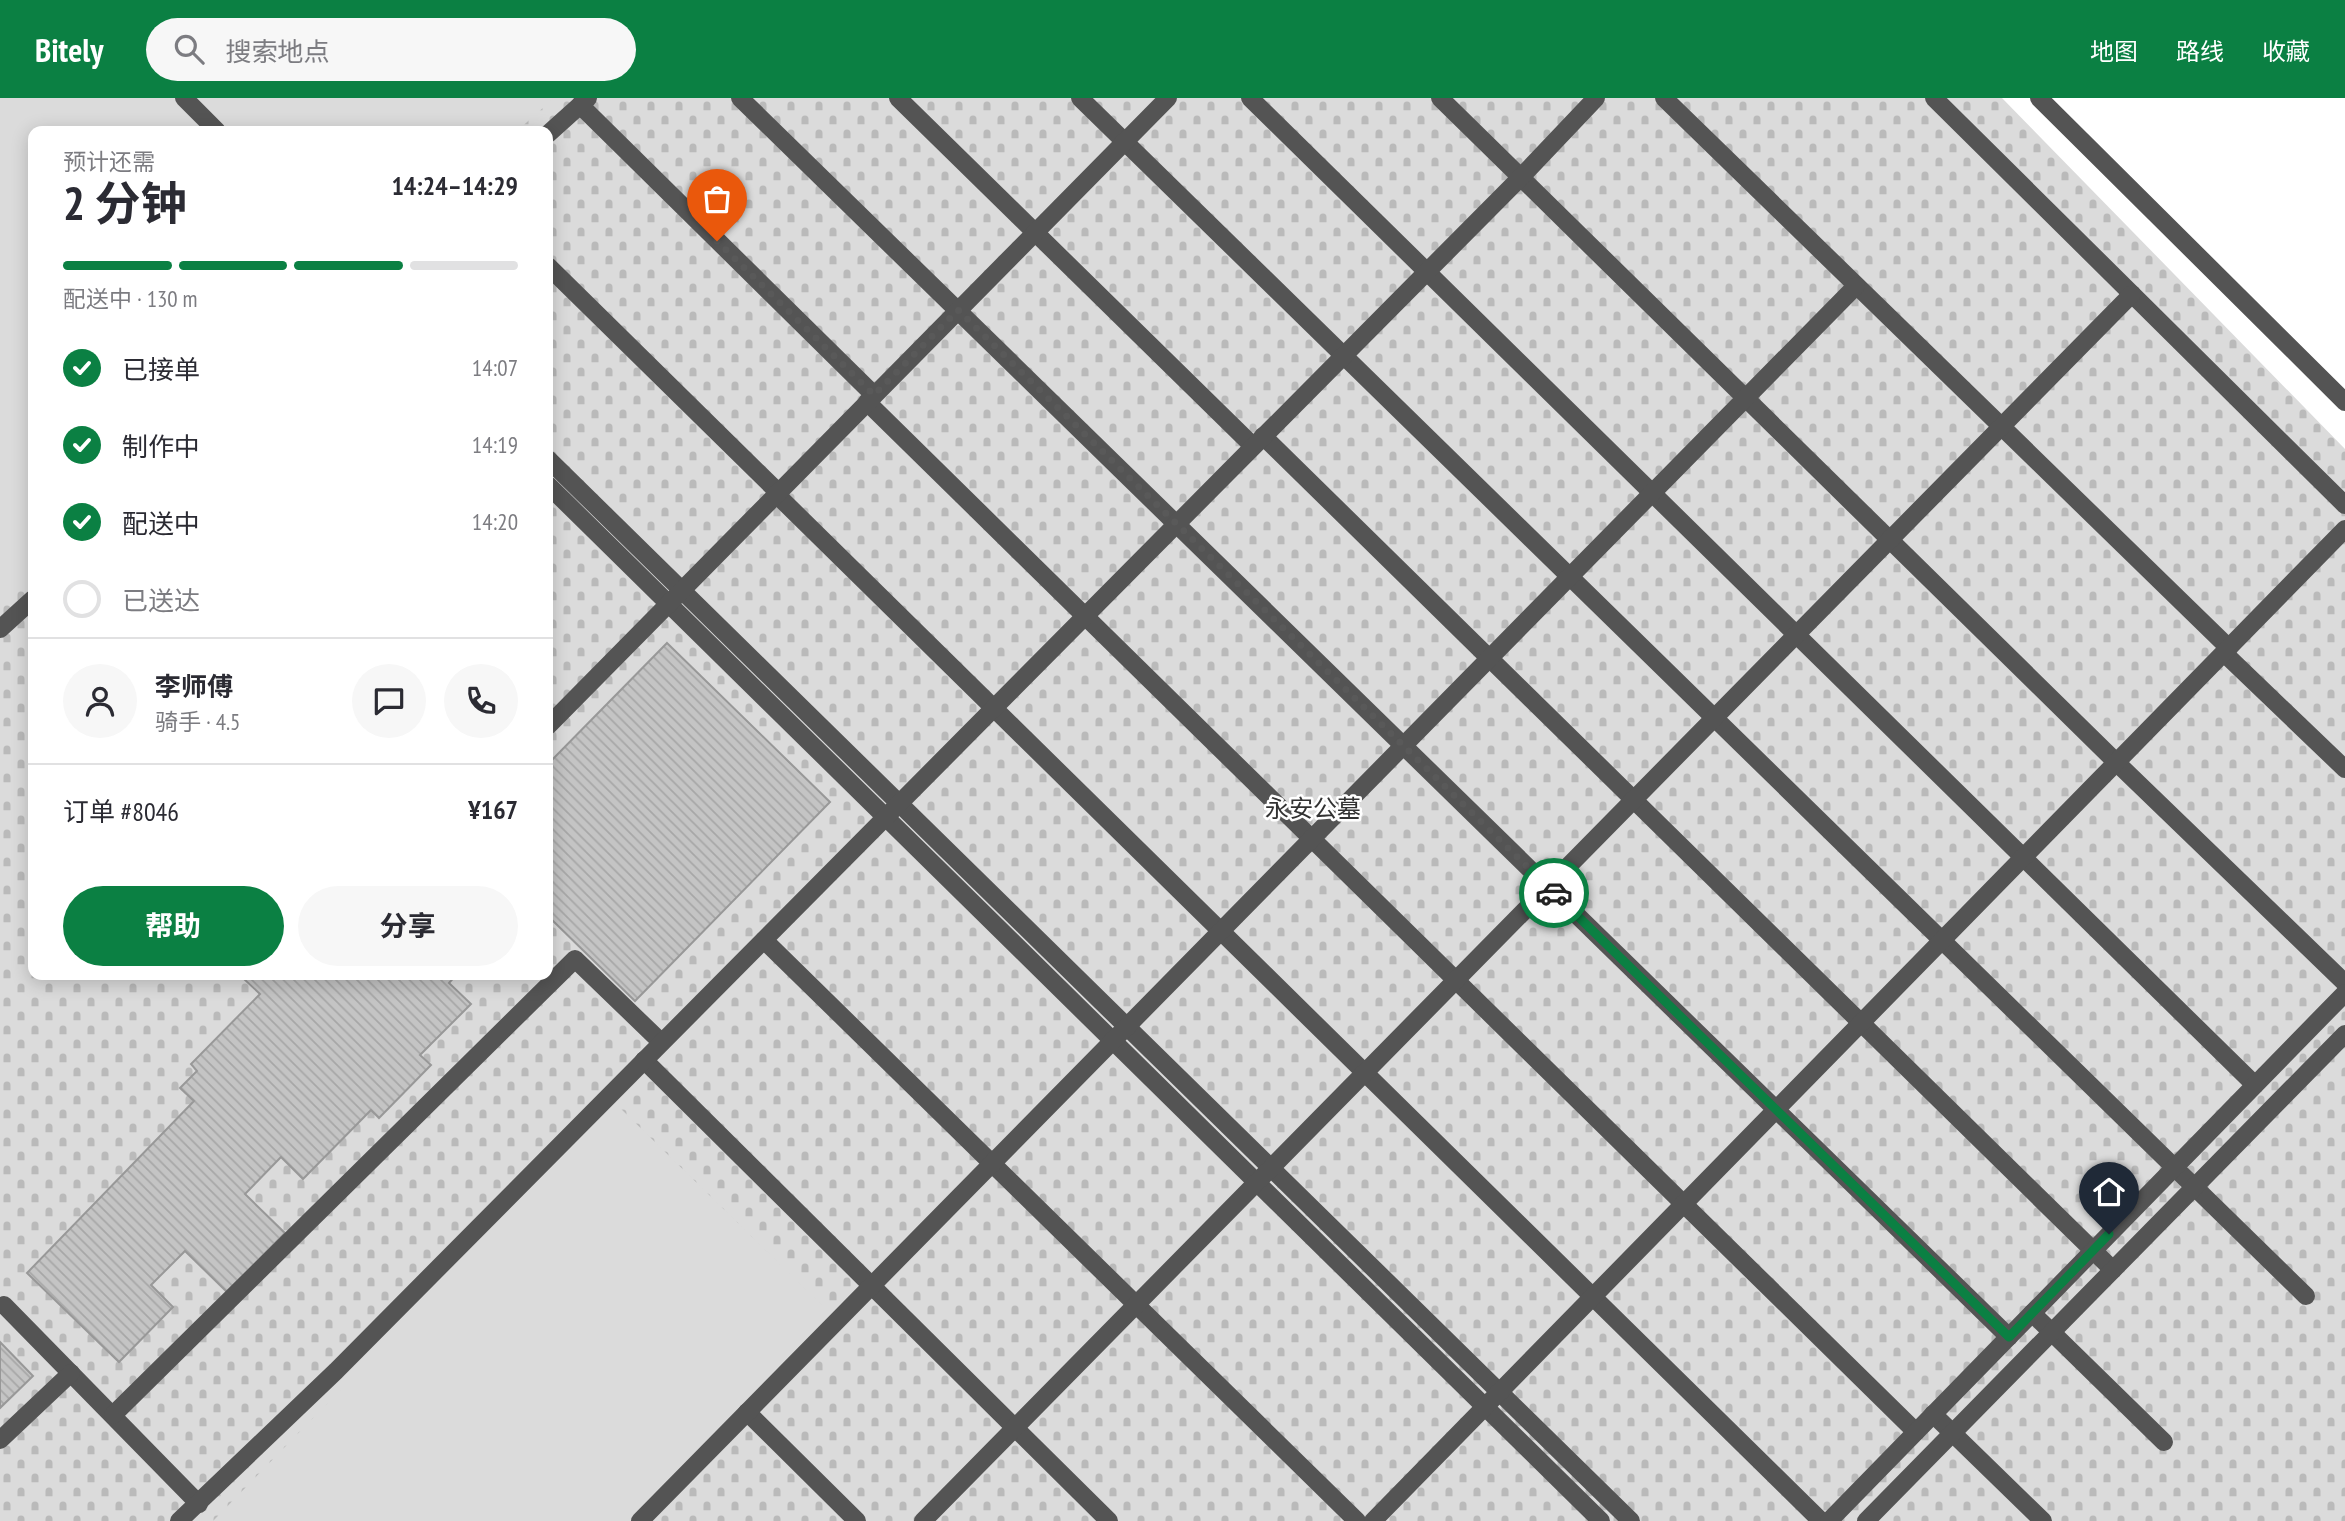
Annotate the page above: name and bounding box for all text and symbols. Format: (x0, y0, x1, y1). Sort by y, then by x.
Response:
search box (146, 18, 636, 81)
text: Bitely (35, 28, 104, 71)
icon: search (170, 30, 208, 68)
text: 搜索地点 (226, 35, 330, 68)
text: 地图 (2090, 36, 2138, 67)
text: 路线 (2176, 36, 2224, 67)
text: 收藏 (2262, 36, 2310, 67)
text: 预计还需 (63, 147, 155, 176)
text: 14:24–14:29 (391, 169, 518, 202)
pin (687, 169, 747, 241)
text: 2 分钟 (63, 173, 186, 233)
icon: bag (698, 180, 736, 218)
text: 配送中 · 130 m (63, 284, 198, 313)
icon: check (63, 349, 101, 387)
text: 已接单 (122, 353, 200, 386)
text: 14:07 (472, 353, 518, 382)
icon: check (63, 426, 101, 464)
text: 制作中 (122, 430, 200, 463)
text: 14:19 (472, 430, 518, 459)
icon: check (63, 503, 101, 541)
text: 配送中 (122, 507, 200, 540)
text: 14:20 (472, 507, 518, 536)
text: 已送达 (122, 584, 200, 617)
button: person (63, 664, 137, 738)
button: chat (352, 664, 426, 738)
button: phone (444, 664, 518, 738)
text: 李师傅 (155, 670, 233, 703)
text: 骑手 · 4.5 (155, 707, 240, 736)
text: ¥167 (468, 793, 518, 826)
park label: 永安公墓 (1265, 793, 1361, 824)
text: 订单 #8046 (63, 795, 179, 828)
courier (1519, 858, 1589, 928)
icon: car (1535, 874, 1573, 912)
button: 帮助 (63, 886, 284, 966)
button: 分享 (298, 886, 518, 966)
pin (2079, 1162, 2139, 1234)
icon: home (2090, 1173, 2128, 1211)

